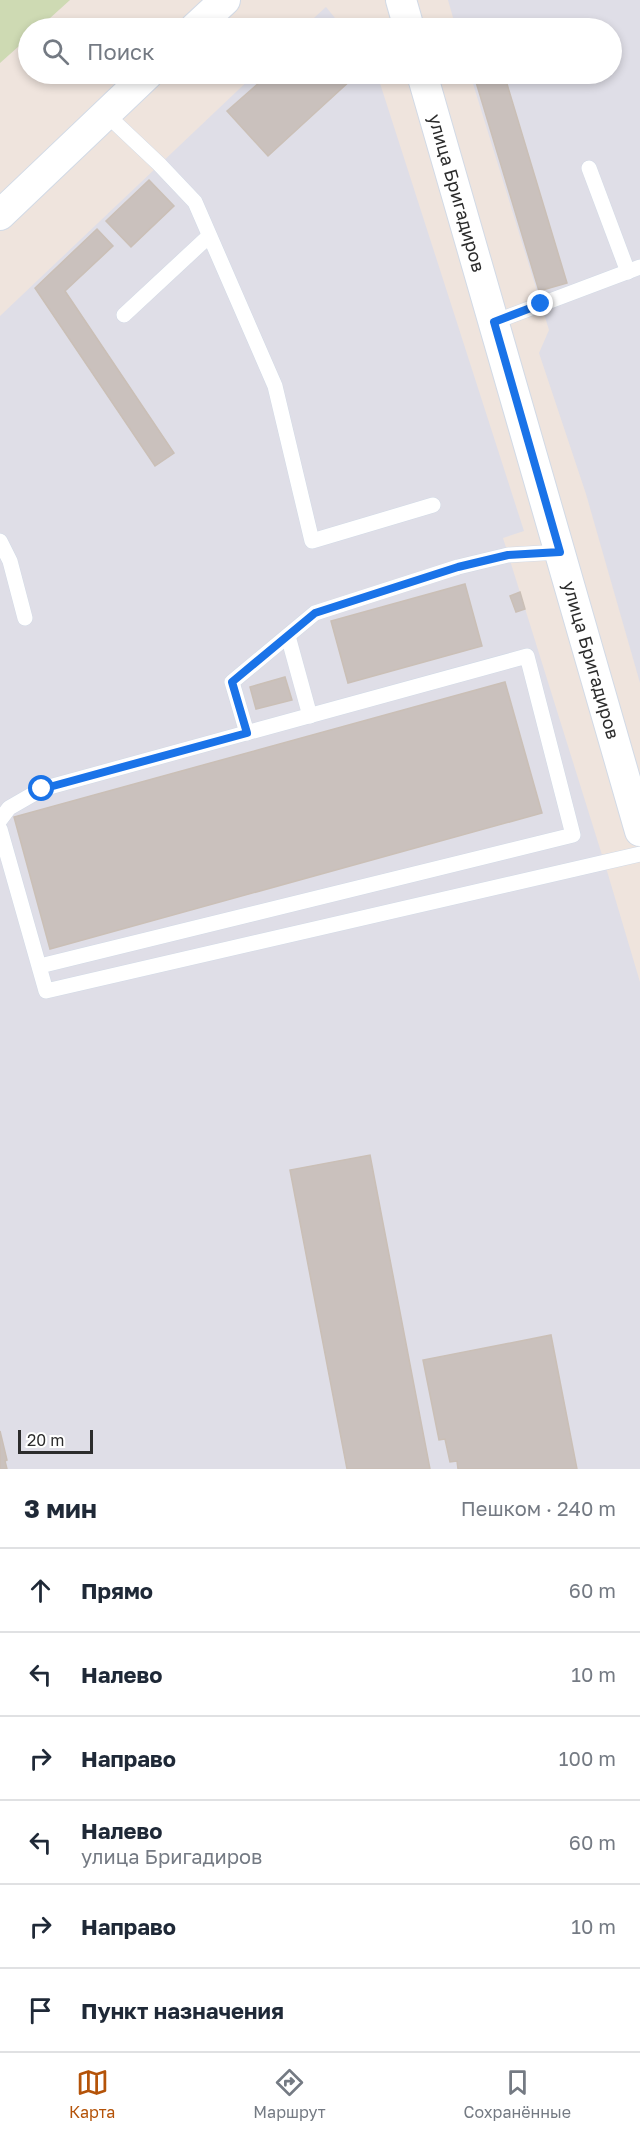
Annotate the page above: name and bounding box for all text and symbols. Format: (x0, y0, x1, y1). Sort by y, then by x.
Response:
search box (18, 18, 622, 84)
icon: search (39, 35, 72, 68)
text: Поиск (87, 38, 155, 65)
street label: улица Бригадиров (424, 111, 490, 274)
route end (527, 290, 553, 316)
street label: улица Бригадиров (559, 578, 625, 741)
route start (28, 775, 54, 801)
scale bar (18, 1427, 93, 1454)
text: 20 m (27, 1430, 64, 1450)
text: 3 мин (24, 1493, 97, 1524)
text: Пешком · 240 m (461, 1496, 616, 1520)
icon: ahead (24, 1574, 57, 1607)
text: Прямо (81, 1577, 153, 1604)
text: 60 m (569, 1578, 616, 1602)
icon: left (24, 1658, 57, 1691)
text: Налево (81, 1661, 163, 1688)
text: 10 m (571, 1662, 616, 1686)
icon: right (24, 1742, 57, 1775)
text: Направо (81, 1745, 176, 1772)
text: 100 m (559, 1746, 616, 1770)
text: Налево (81, 1817, 163, 1844)
icon: left (24, 1826, 57, 1859)
text: 60 m (569, 1830, 616, 1854)
text: улица Бригадиров (81, 1844, 262, 1868)
icon: right (24, 1910, 57, 1943)
text: Направо (81, 1913, 176, 1940)
text: 10 m (571, 1914, 616, 1938)
icon: arrive (24, 1994, 57, 2027)
text: Пункт назначения (81, 1997, 284, 2024)
tab: Карта (69, 2066, 115, 2122)
tab: Маршрут (253, 2066, 326, 2122)
tab: Сохранённые (464, 2066, 571, 2122)

